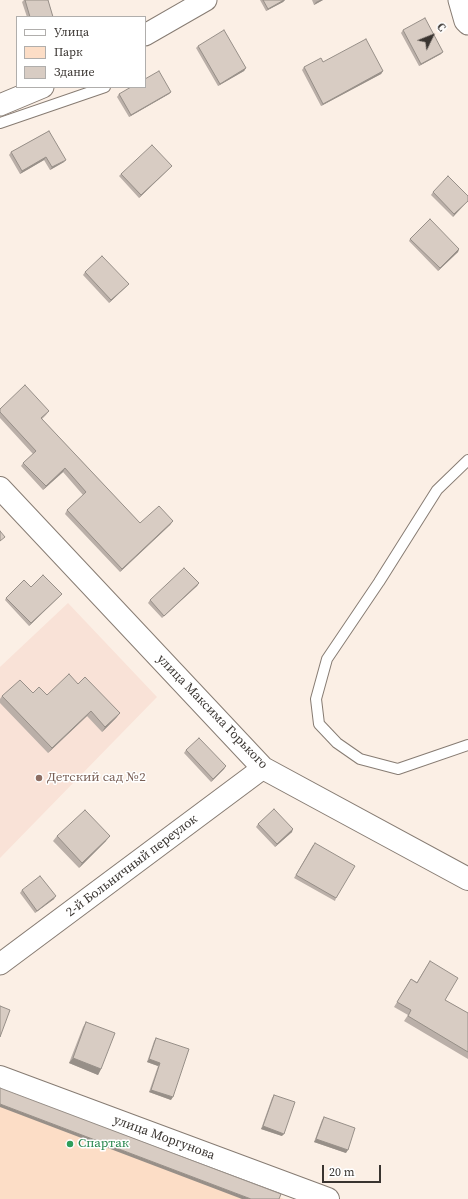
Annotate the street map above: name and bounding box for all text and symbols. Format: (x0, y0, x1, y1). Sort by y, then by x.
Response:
legend (16, 16, 146, 88)
north arrow (412, 16, 452, 56)
text: С (433, 20, 449, 35)
text: Улица (54, 24, 89, 40)
text: Парк (54, 44, 83, 60)
text: Здание (54, 64, 95, 80)
street label: улица Максима Горького (153, 652, 271, 772)
place label: Детский сад №2 (47, 770, 146, 786)
marker: Детский сад №2 (34, 773, 44, 783)
street label: 2-й Больничный переулок (63, 811, 201, 921)
street label: улица Моргунова (111, 1112, 217, 1164)
place label: Спартак (78, 1136, 129, 1152)
marker: Спартак (65, 1139, 75, 1149)
scale bar (324, 1157, 383, 1183)
text: 20 m (329, 1164, 355, 1180)

